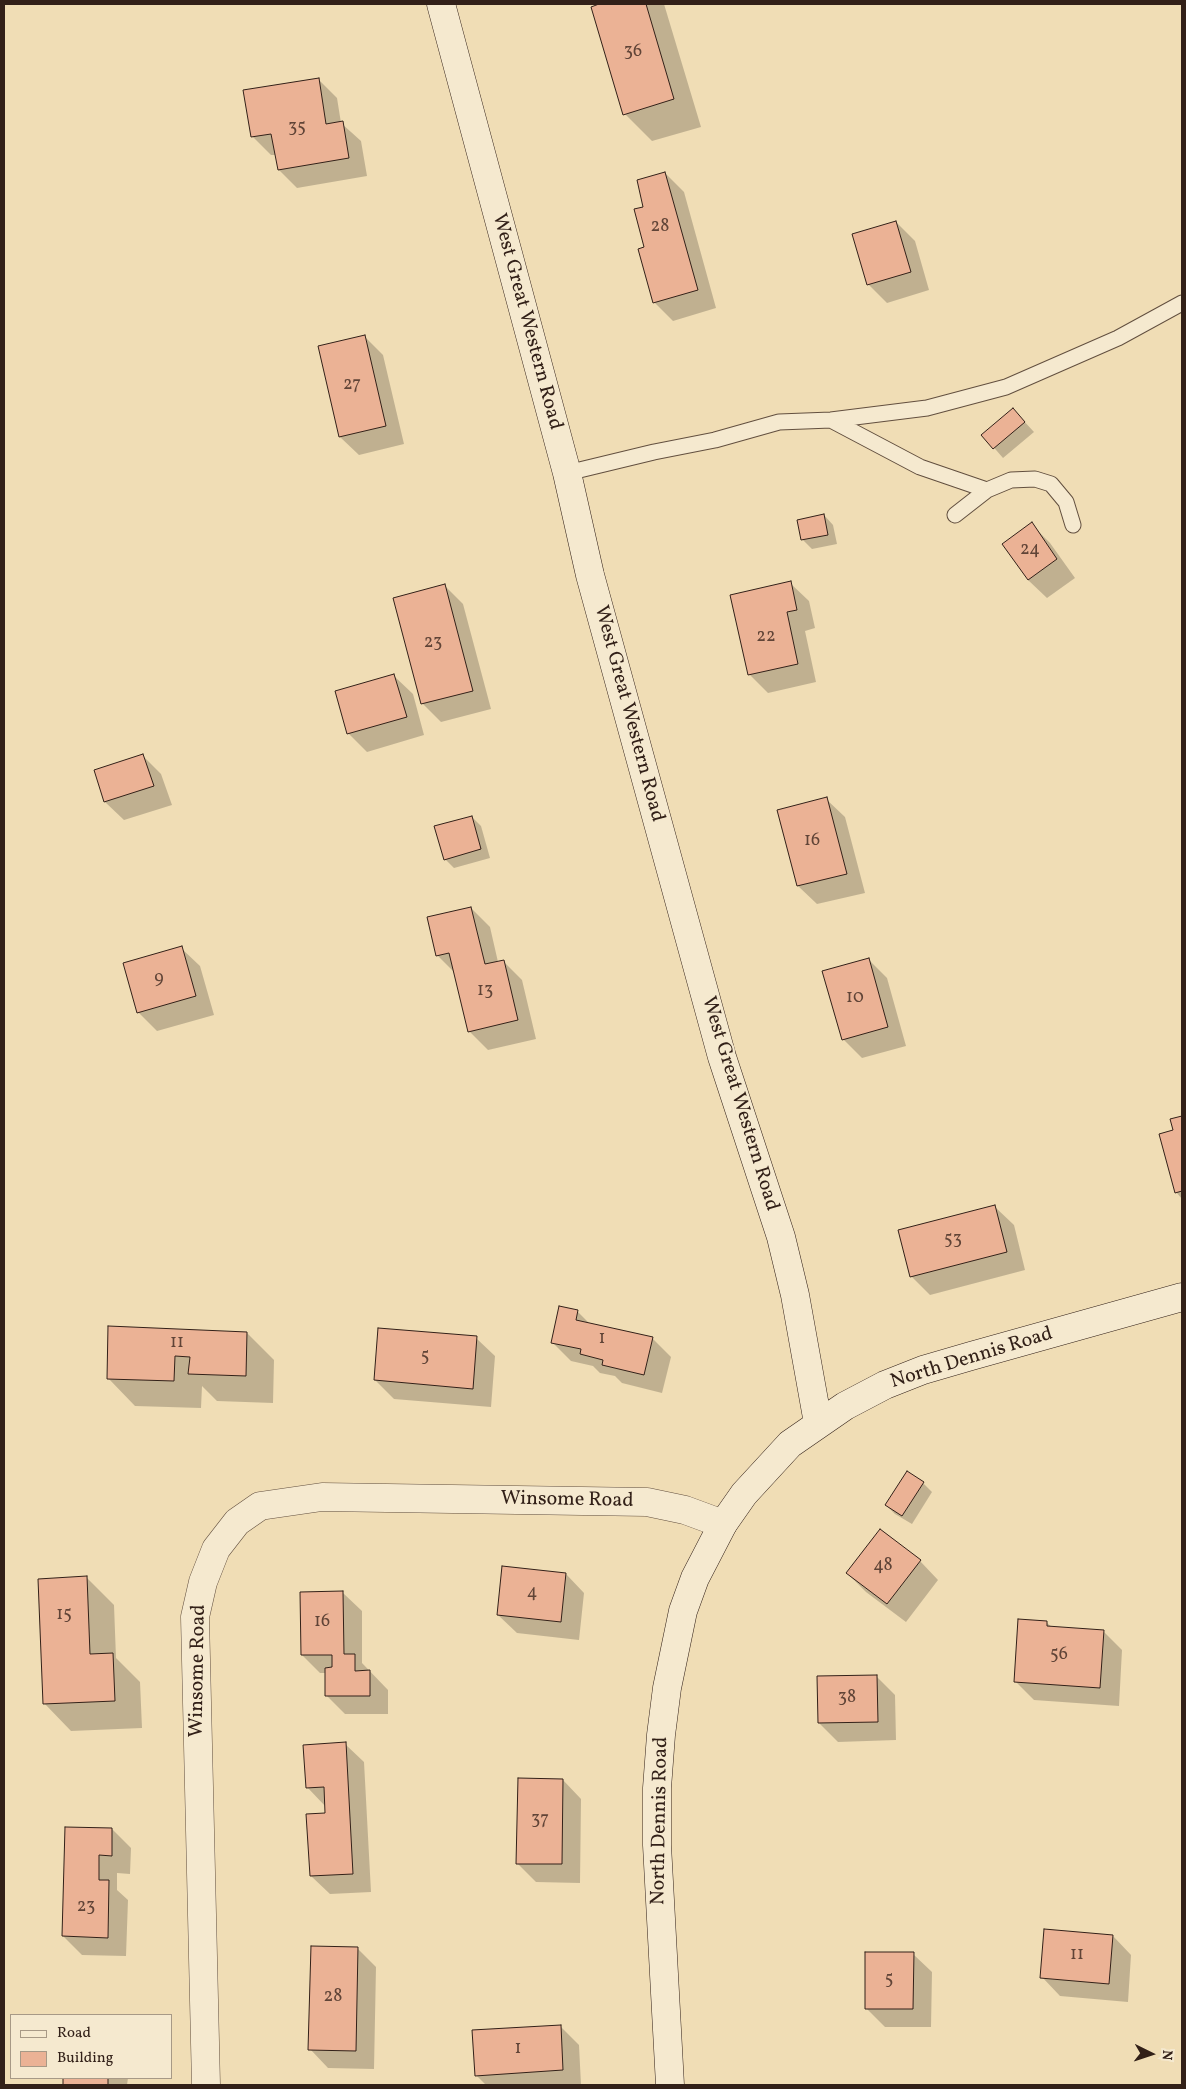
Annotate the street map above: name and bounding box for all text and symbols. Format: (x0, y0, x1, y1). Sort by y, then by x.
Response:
house number: 36 (624, 42, 642, 64)
house number: 35 (288, 118, 306, 140)
street label: West Great Western Road (486, 211, 566, 433)
house number: 28 (651, 217, 669, 239)
house number: 27 (343, 375, 361, 397)
house number: 24 (1020, 540, 1040, 562)
street label: West Great Western Road (588, 603, 668, 825)
house number: 22 (756, 627, 776, 649)
house number: 23 (424, 633, 442, 655)
house number: 16 (804, 831, 820, 853)
house number: 9 (154, 969, 164, 991)
house number: 13 (477, 981, 493, 1003)
house number: 10 (846, 988, 864, 1010)
street label: West Great Western Road (695, 994, 783, 1214)
house number: 53 (944, 1230, 962, 1252)
street label: North Dennis Road (888, 1323, 1056, 1395)
house number: 1 (599, 1329, 605, 1351)
house number: 11 (170, 1333, 184, 1355)
house number: 5 (421, 1347, 429, 1369)
street label: Winsome Road (500, 1488, 634, 1514)
house number: 48 (873, 1556, 893, 1578)
house number: 4 (527, 1583, 537, 1605)
street label: Winsome Road (186, 1604, 212, 1738)
house number: 15 (56, 1605, 72, 1627)
house number: 16 (314, 1612, 330, 1634)
house number: 56 (1050, 1645, 1068, 1667)
house number: 38 (838, 1688, 856, 1710)
street label: North Dennis Road (648, 1737, 674, 1905)
house number: 37 (531, 1810, 549, 1832)
house number: 23 (77, 1897, 95, 1919)
house number: 11 (1070, 1945, 1084, 1967)
house number: 5 (885, 1970, 893, 1992)
house number: 28 (324, 1987, 342, 2009)
legend (10, 2014, 172, 2079)
text: Road (57, 2023, 91, 2044)
north arrow (1126, 2029, 1176, 2079)
house number: 1 (515, 2039, 521, 2061)
text: Building (57, 2048, 113, 2069)
text: N (1157, 2049, 1176, 2061)

